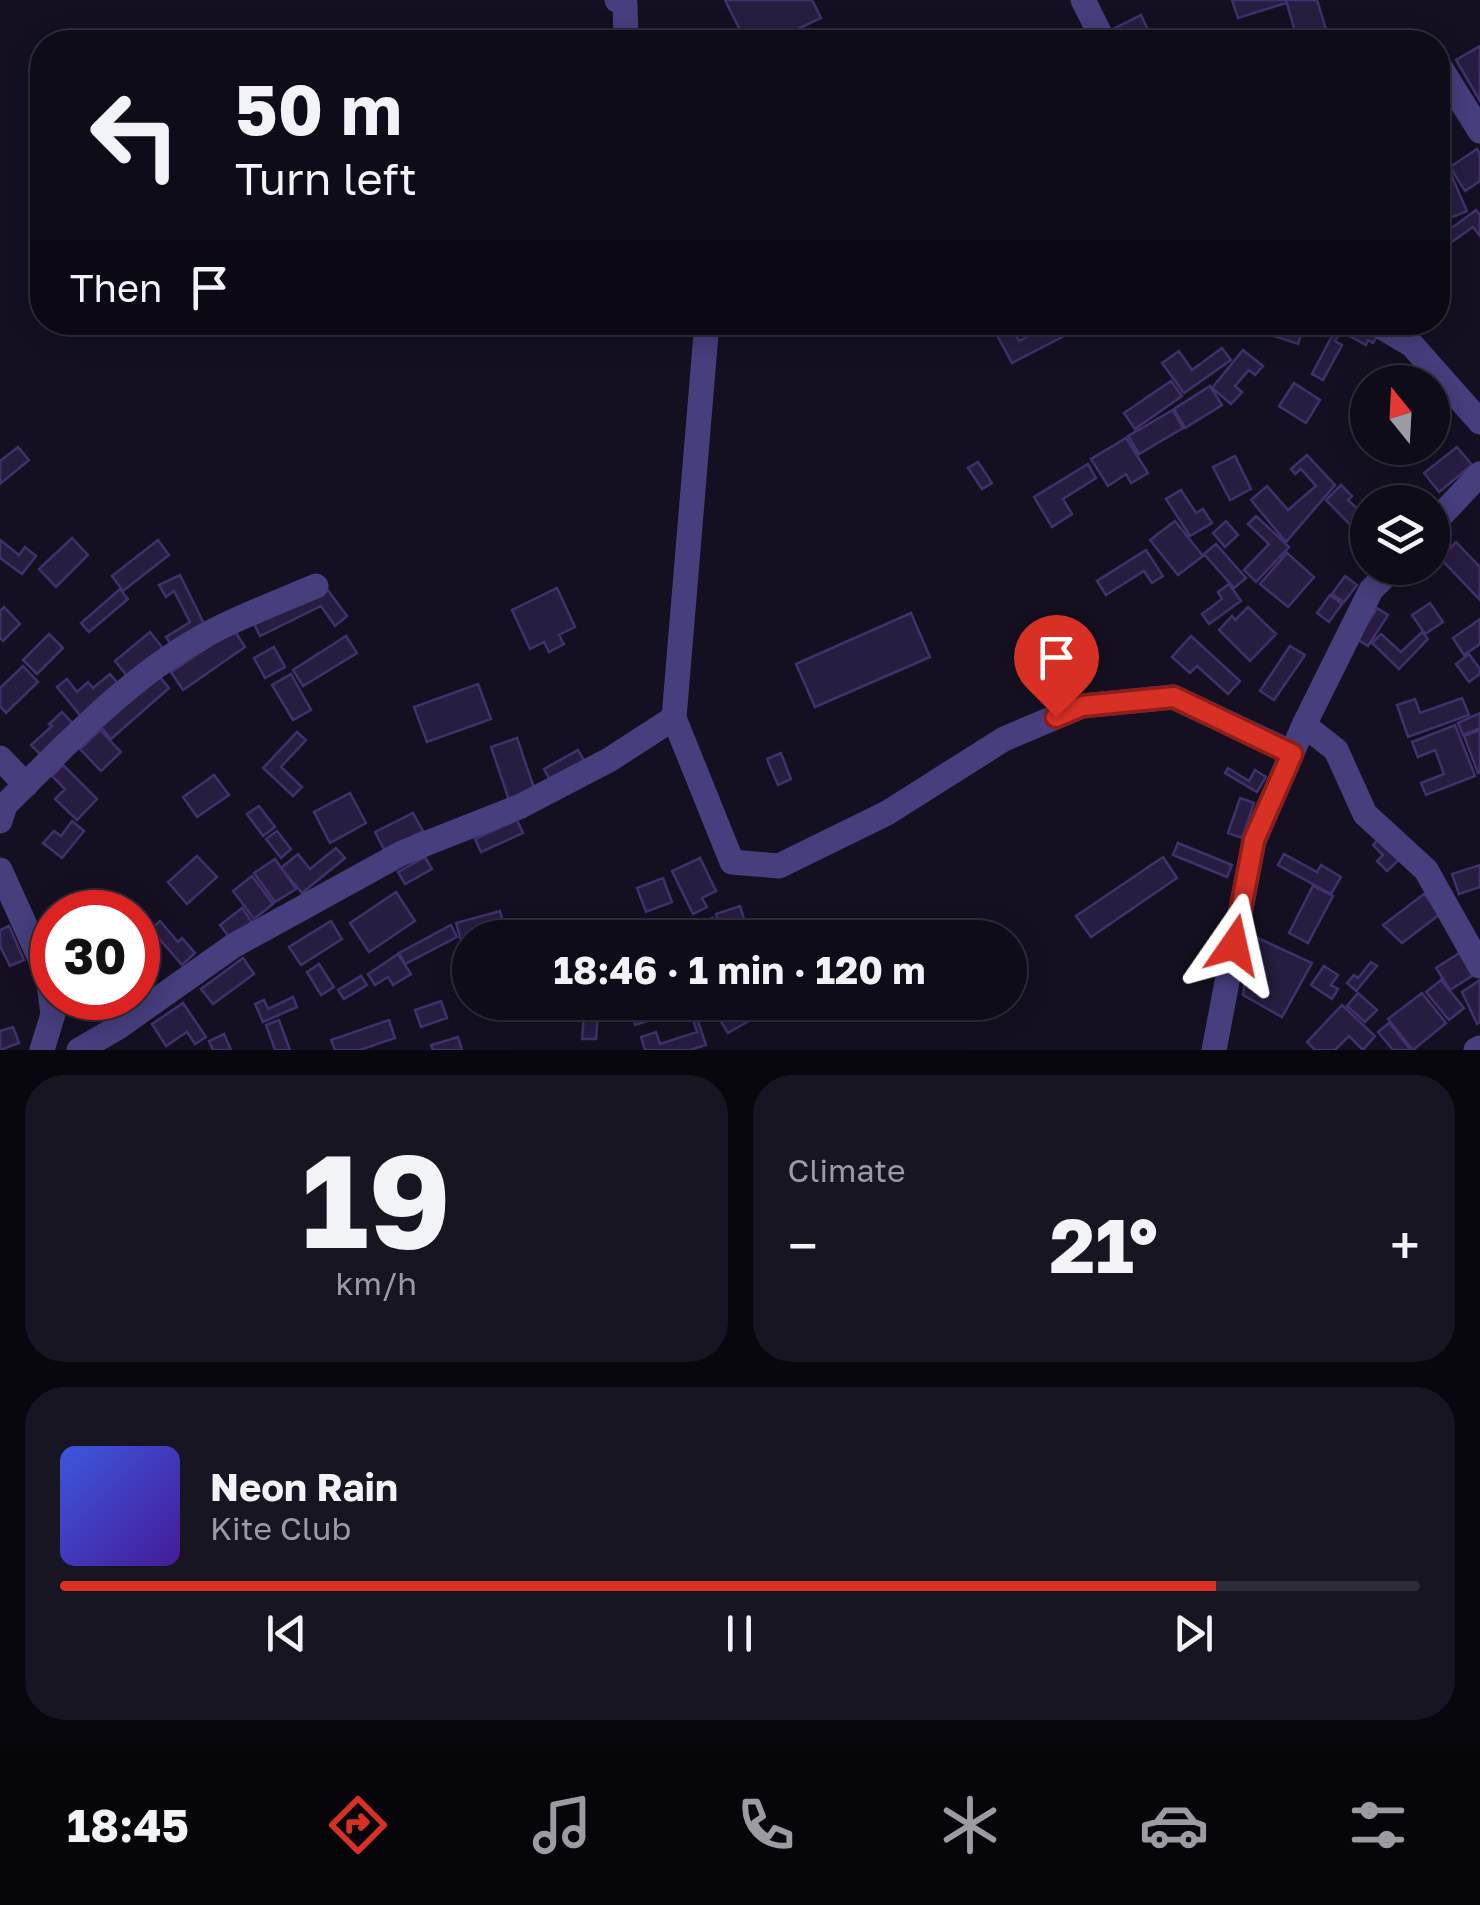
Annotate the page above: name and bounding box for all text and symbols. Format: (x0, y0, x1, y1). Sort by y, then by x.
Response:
text: 50 m (235, 66, 402, 150)
icon: left (70, 70, 200, 200)
text: Turn left (235, 151, 417, 205)
icon: arrive (182, 260, 237, 315)
text: Then (70, 265, 162, 310)
north arrow (1350, 365, 1450, 465)
map controls (1350, 365, 1450, 585)
button: layers (1350, 485, 1450, 585)
pin (1014, 615, 1099, 718)
icon: arrive (1029, 630, 1084, 685)
speed limit sign: 30 (30, 890, 160, 1020)
position arrow (1182, 893, 1286, 997)
text: 18:46 · 1 min · 120 m (553, 947, 926, 992)
text: 19 (301, 1121, 451, 1277)
text: Climate (788, 1151, 906, 1189)
text: 21° (1049, 1199, 1158, 1290)
text: − (788, 1212, 818, 1278)
text: + (1390, 1212, 1420, 1278)
text: km/h (336, 1264, 417, 1302)
text: Neon Rain (210, 1464, 398, 1509)
text: Kite Club (210, 1509, 351, 1547)
icon: previous (259, 1606, 314, 1661)
icon: pause (712, 1606, 767, 1661)
icon: next (1166, 1606, 1221, 1661)
icon: directions (323, 1790, 393, 1860)
icon: music (527, 1790, 597, 1860)
icon: phone (731, 1790, 801, 1860)
icon: climate (935, 1790, 1005, 1860)
icon: car (1139, 1790, 1209, 1860)
icon: filters (1343, 1790, 1413, 1860)
text: 18:45 (67, 1798, 189, 1852)

